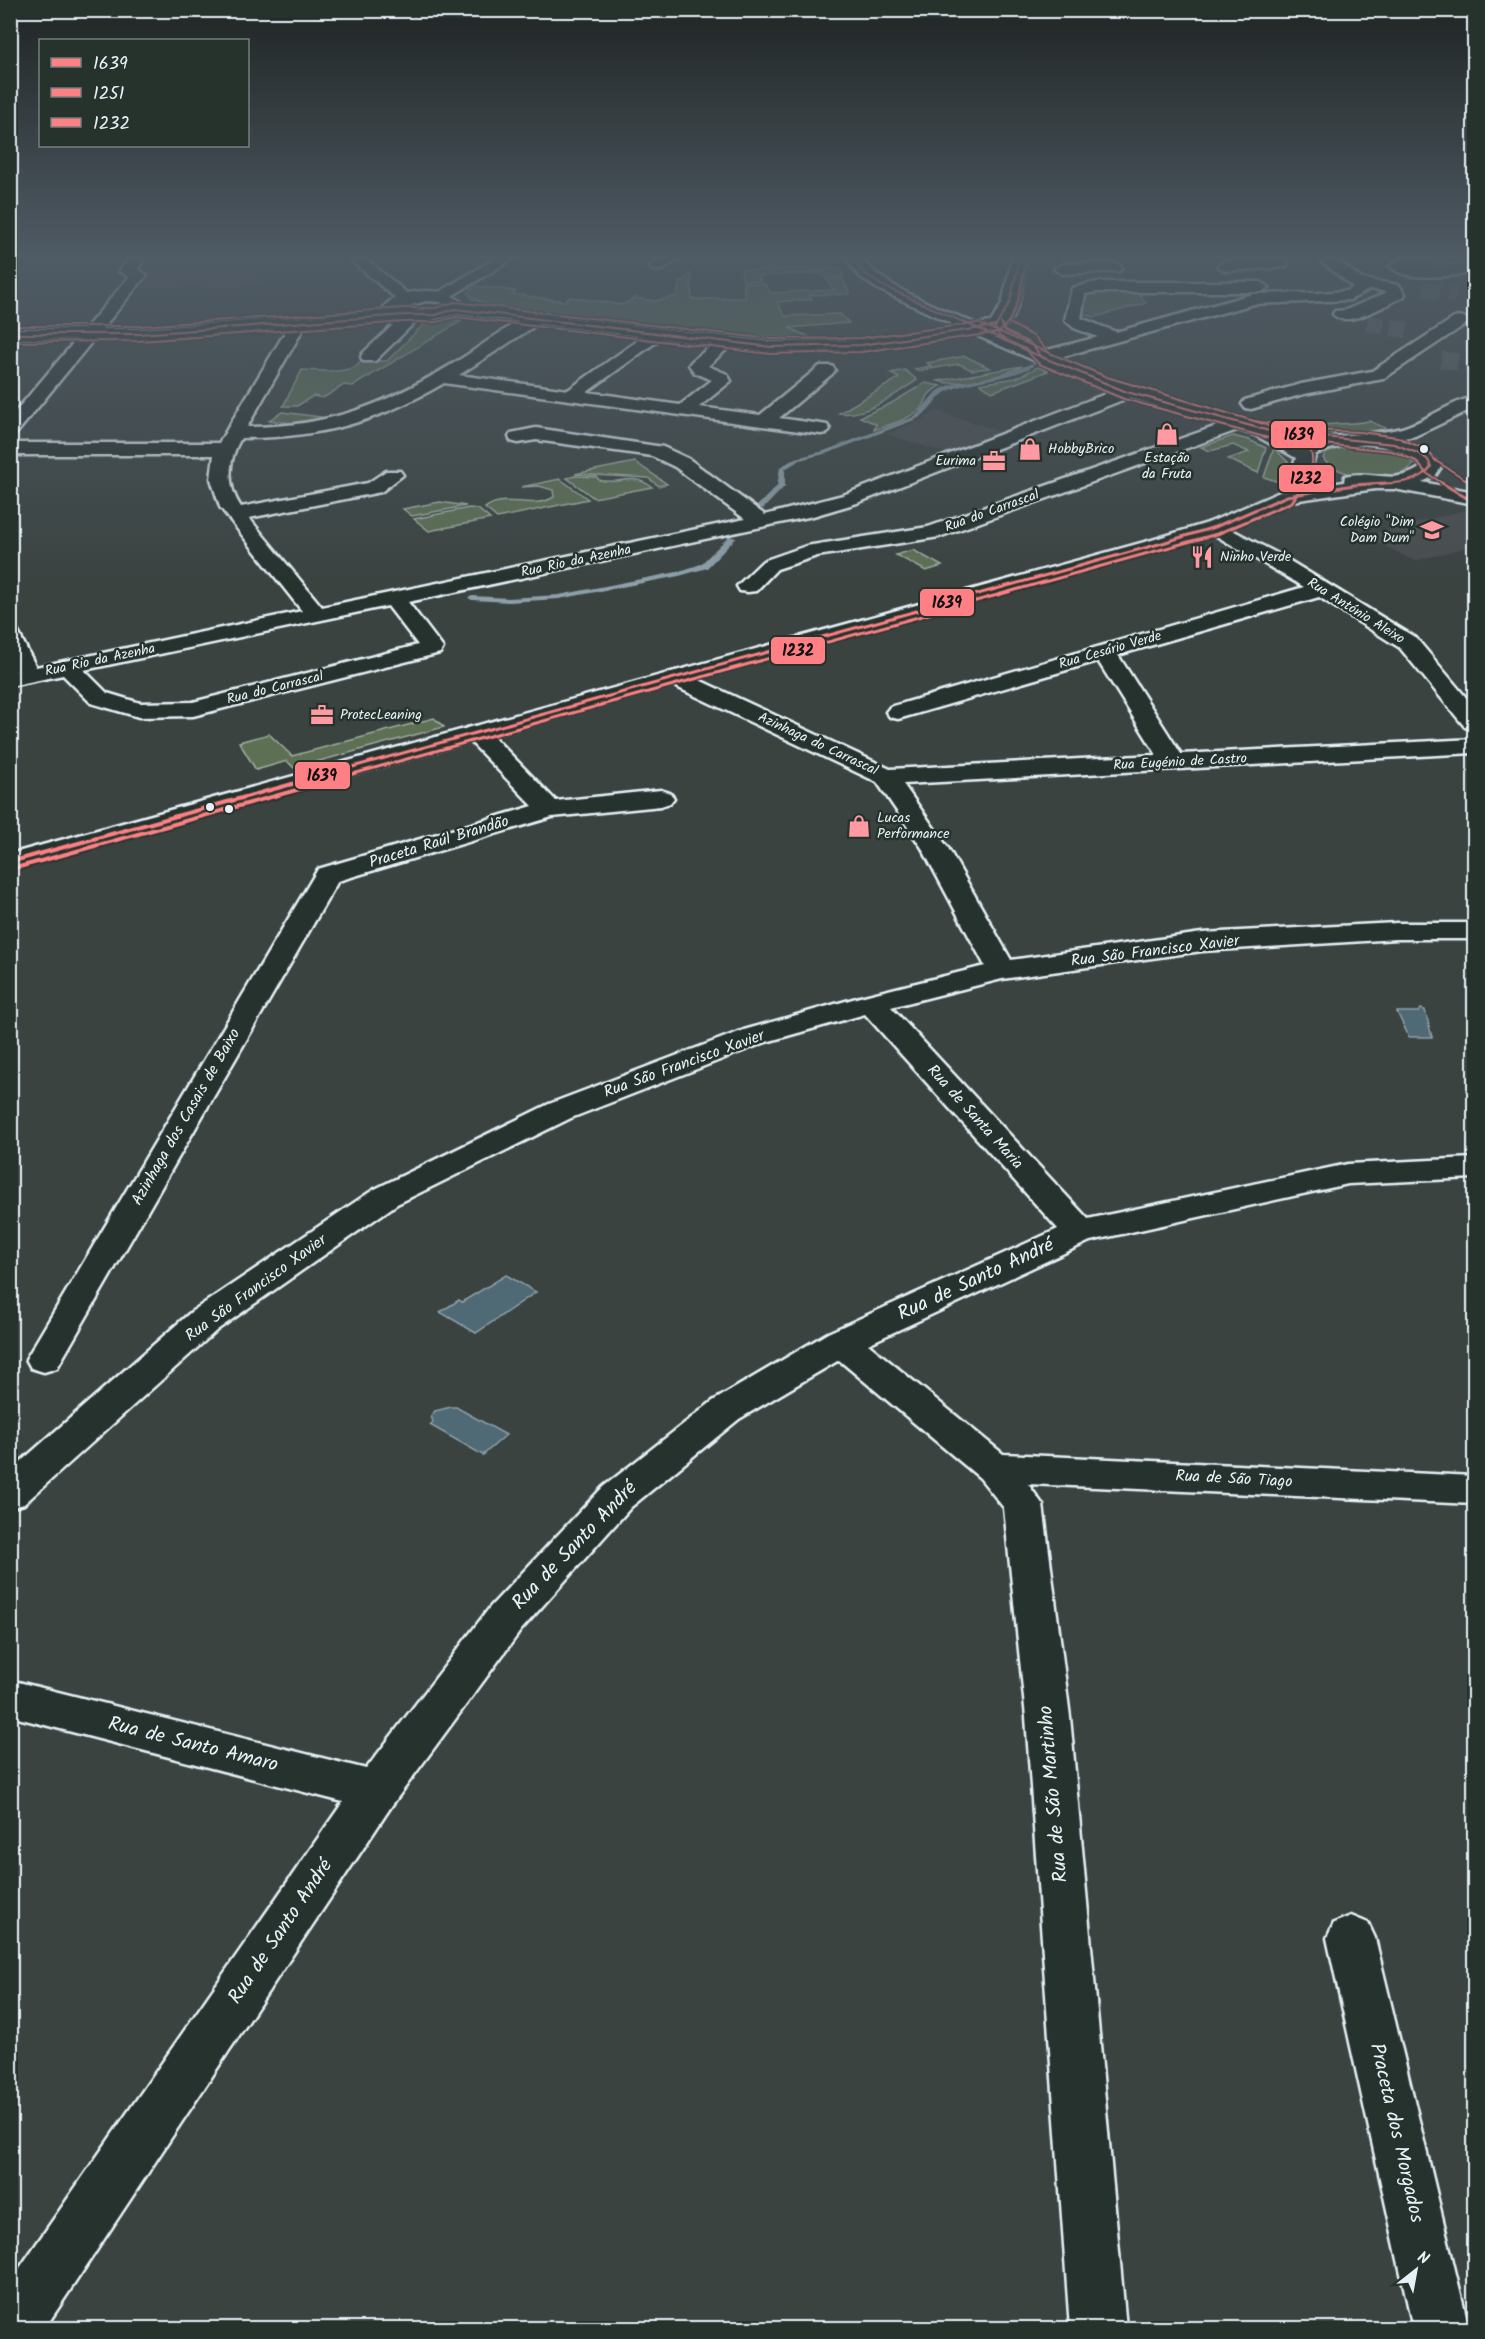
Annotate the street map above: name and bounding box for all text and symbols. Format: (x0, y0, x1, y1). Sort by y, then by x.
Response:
legend (39, 39, 249, 147)
text: 1639 (93, 50, 128, 79)
text: 1251 (93, 80, 124, 109)
text: 1232 (93, 110, 130, 139)
line badge: 1639 (1270, 420, 1327, 449)
shop icon: Estação da Fruta (1154, 421, 1180, 447)
text: 1639 (1284, 423, 1314, 448)
shop icon: HobbyBrico (1017, 436, 1043, 462)
place label: HobbyBrico (1048, 438, 1114, 460)
unlabelled marker (1418, 443, 1430, 455)
place label: Estação da Fruta (1142, 447, 1192, 485)
office icon: Eurima (981, 448, 1007, 474)
place label: Eurima (935, 450, 976, 472)
line badge: 1232 (1278, 464, 1335, 493)
text: 1232 (1290, 467, 1322, 492)
street label: Rua do Carrascal (942, 484, 1043, 538)
place label: Colégio "Dim Dam Dum" (1340, 511, 1414, 549)
school or university icon: Colégio "Dim Dam Dum" (1419, 517, 1445, 543)
street label: Rua Rio da Azenha (519, 539, 633, 583)
restaurant icon: Ninho Verde (1189, 544, 1215, 570)
place label: Ninho Verde (1220, 546, 1292, 568)
street label: Rua António Aleixo (1303, 572, 1409, 650)
line badge: 1639 (919, 588, 975, 617)
text: 1639 (932, 591, 962, 616)
street label: Rua Cesário Verde (1056, 625, 1165, 675)
line badge: 1232 (770, 636, 826, 665)
street label: Rua Rio da Azenha (43, 638, 157, 682)
text: 1232 (782, 639, 814, 664)
street label: Rua do Carrascal (224, 665, 326, 711)
office icon: ProtecLeaning (309, 702, 335, 728)
place label: ProtecLeaning (340, 704, 422, 726)
street label: Azinhaga do Carrascal (754, 706, 882, 782)
street label: Rua Eugénio de Castro (1113, 748, 1247, 776)
line badge: 1639 (294, 761, 351, 790)
text: 1639 (307, 764, 337, 789)
unlabelled marker (204, 801, 216, 813)
unlabelled marker (223, 803, 235, 815)
place label: Lucas Performance (877, 807, 950, 845)
street label: Praceta Raúl Brandão (366, 809, 512, 875)
shop icon: Lucas Performance (846, 813, 872, 839)
street label: Rua São Francisco Xavier (1069, 928, 1242, 974)
street label: Rua São Francisco Xavier (600, 1023, 769, 1105)
street label: Azinhaga dos Casais de Baixo (125, 1024, 247, 1210)
street label: Rua de Santa Maria (921, 1059, 1029, 1175)
street label: Rua São Francisco Xavier (180, 1227, 333, 1348)
street label: Rua de Santo André (892, 1229, 1061, 1330)
street label: Rua de São Tiago (1175, 1463, 1293, 1495)
street label: Rua de Santo André (505, 1473, 646, 1618)
street label: Rua de São Martinho (1030, 1704, 1078, 1884)
street label: Rua de Santo Amaro (105, 1708, 281, 1782)
street label: Rua de Santo André (220, 1852, 342, 2011)
street label: Praceta dos Morgados (1360, 2040, 1432, 2226)
north arrow (1386, 2240, 1446, 2300)
text: N (1412, 2245, 1434, 2272)

